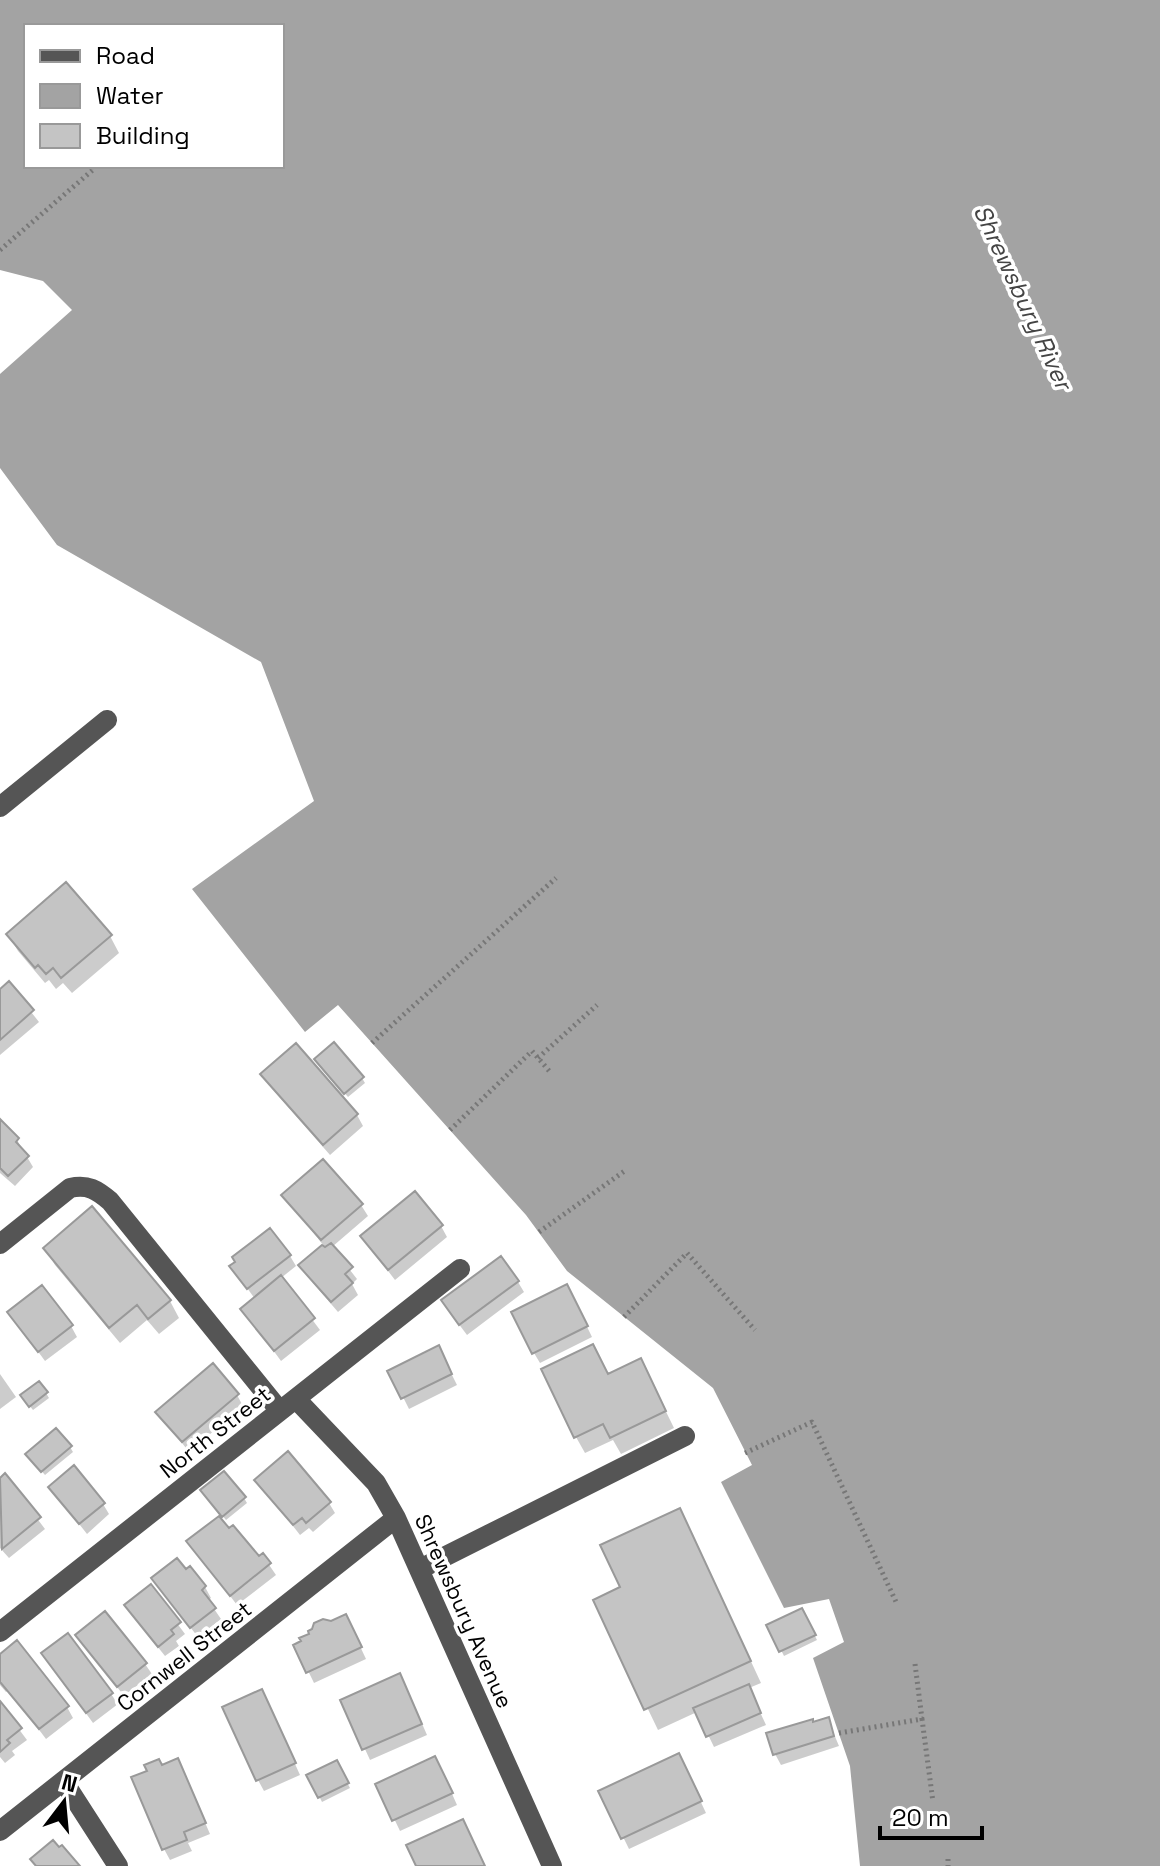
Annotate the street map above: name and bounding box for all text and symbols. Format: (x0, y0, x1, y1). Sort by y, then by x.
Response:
legend (24, 24, 284, 168)
text: Road (96, 40, 155, 71)
text: Water (96, 80, 164, 111)
text: Building (96, 120, 190, 151)
water label: Shrewsbury River (967, 200, 1081, 397)
street label: North Street (154, 1380, 276, 1484)
street label: Shrewsbury Avenue (409, 1510, 519, 1712)
street label: Cornwell Street (111, 1595, 257, 1717)
north arrow (24, 1762, 104, 1842)
text: N (59, 1767, 80, 1798)
scale bar (880, 1790, 982, 1840)
text: 20 m (892, 1802, 949, 1833)

